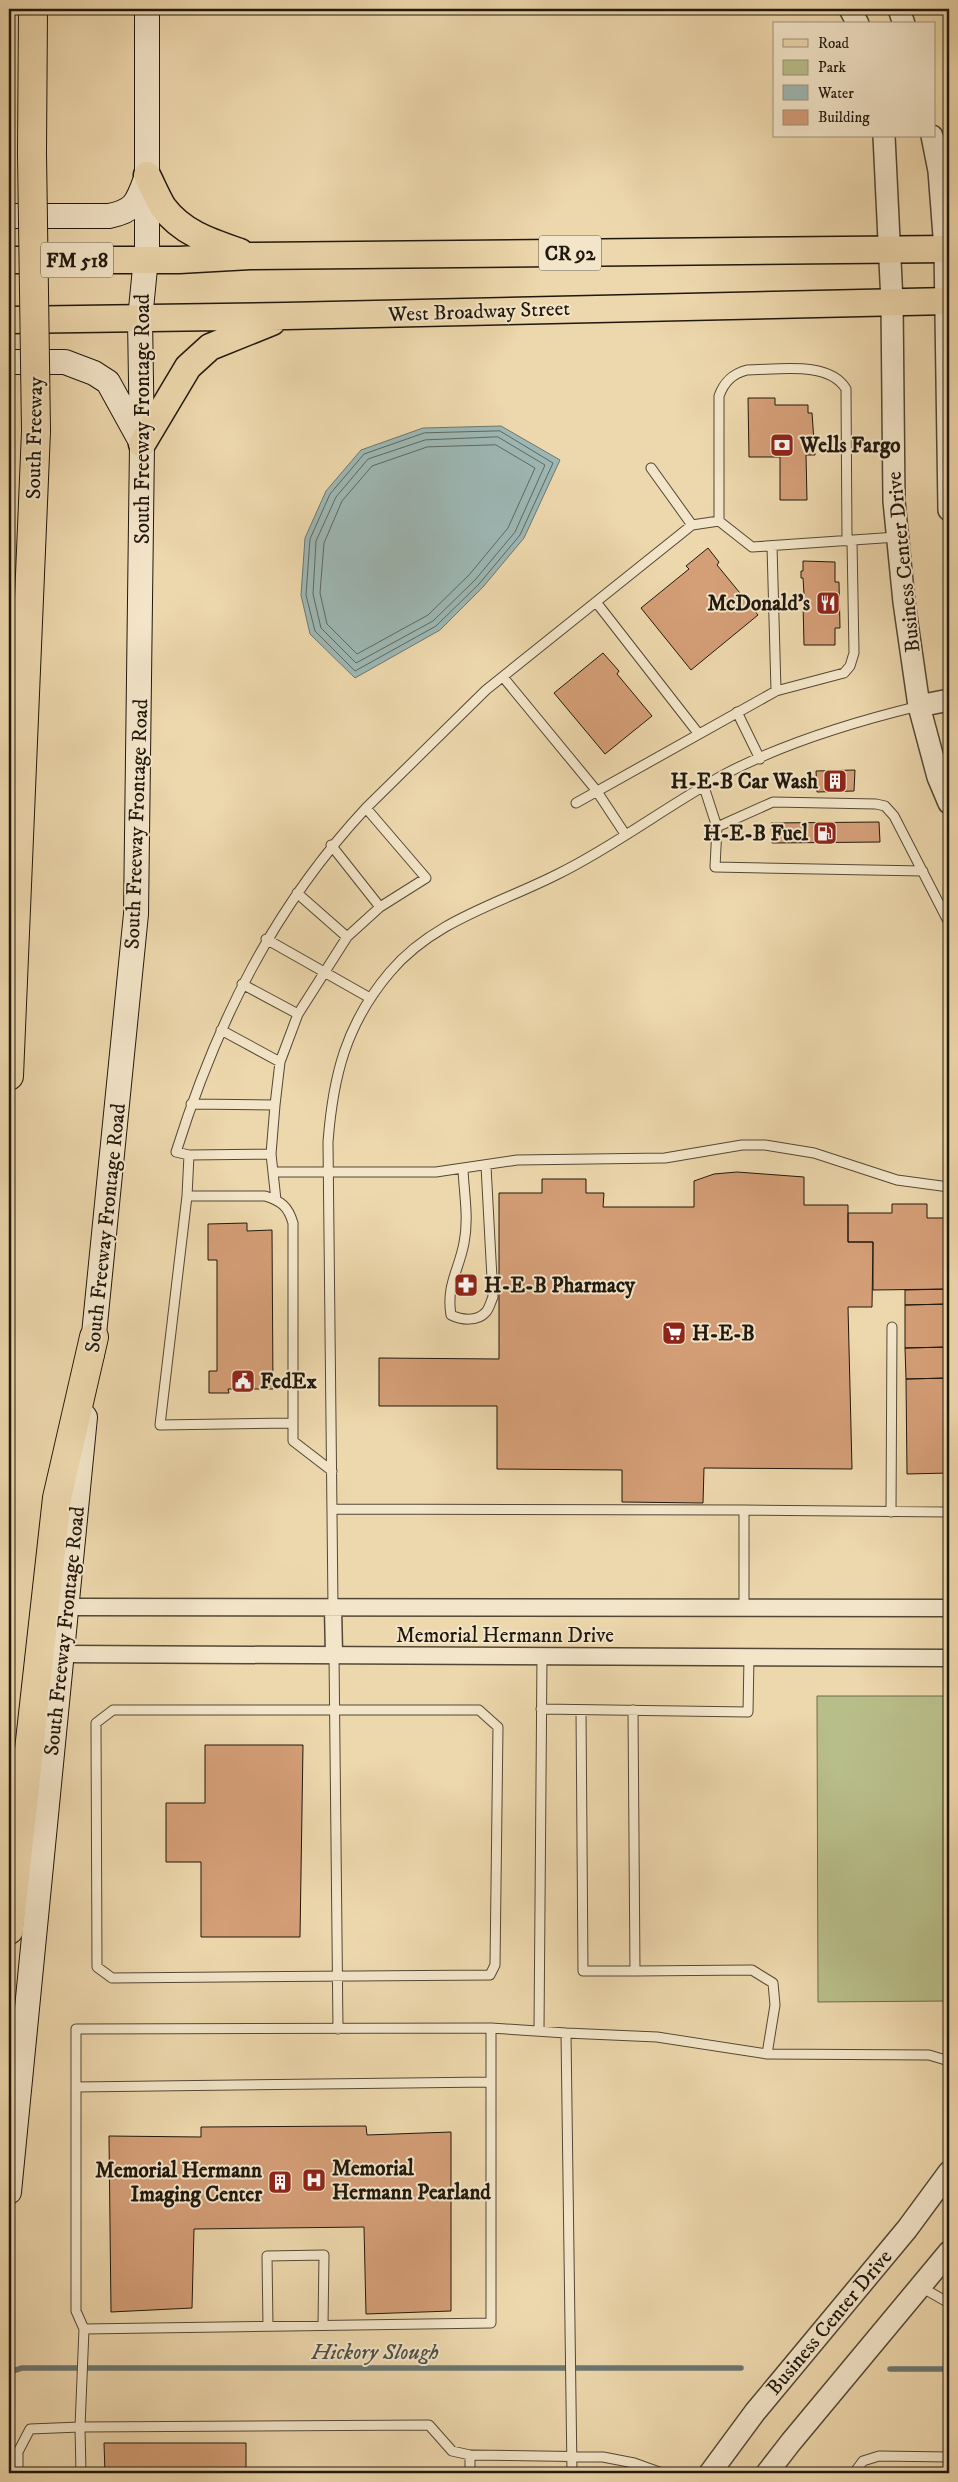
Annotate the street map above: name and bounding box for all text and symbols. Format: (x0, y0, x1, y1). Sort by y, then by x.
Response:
legend (773, 22, 936, 138)
text: Road (818, 34, 850, 53)
text: Park (818, 58, 847, 77)
text: Water (817, 84, 854, 103)
text: Building (818, 108, 870, 127)
road number: CR 92 (539, 236, 601, 270)
road number: FM 518 (41, 242, 113, 278)
street label: South Freeway Frontage Road (130, 293, 156, 544)
street label: West Broadway Street (387, 296, 571, 328)
street label: South Freeway (21, 375, 49, 500)
bank icon: Wells Fargo (769, 432, 795, 458)
place label: Wells Fargo (799, 433, 900, 459)
street label: Business Center Drive (882, 470, 926, 654)
restaurant icon: McDonald's (815, 590, 841, 616)
place label: McDonald's (707, 591, 810, 617)
street label: South Freeway Frontage Road (120, 698, 154, 950)
building icon: H-E-B Car Wash (822, 768, 848, 794)
place label: H-E-B Car Wash (671, 769, 819, 795)
fuel station icon: H-E-B Fuel (812, 820, 838, 846)
place label: H-E-B Fuel (703, 821, 809, 847)
street label: South Freeway Frontage Road (80, 1102, 132, 1354)
pharmacy icon: H-E-B Pharmacy (453, 1272, 479, 1298)
place label: H-E-B Pharmacy (484, 1273, 636, 1299)
supermarket icon: H-E-B (661, 1320, 687, 1346)
place label: H-E-B (692, 1321, 755, 1347)
public building icon: FedEx (230, 1368, 256, 1394)
place label: FedEx (260, 1369, 317, 1395)
street label: South Freeway Frontage Road (39, 1505, 91, 1757)
street label: Memorial Hermann Drive (396, 1623, 614, 1649)
place label: Memorial Hermann Pearland (332, 2156, 491, 2206)
place label: Memorial Hermann Imaging Center (95, 2158, 263, 2208)
hospital icon: Memorial Hermann Pearland (301, 2167, 327, 2193)
building icon: Memorial Hermann Imaging Center (267, 2169, 293, 2195)
street label: Business Center Drive (761, 2244, 898, 2401)
water label: Hickory Slough (310, 2339, 439, 2366)

